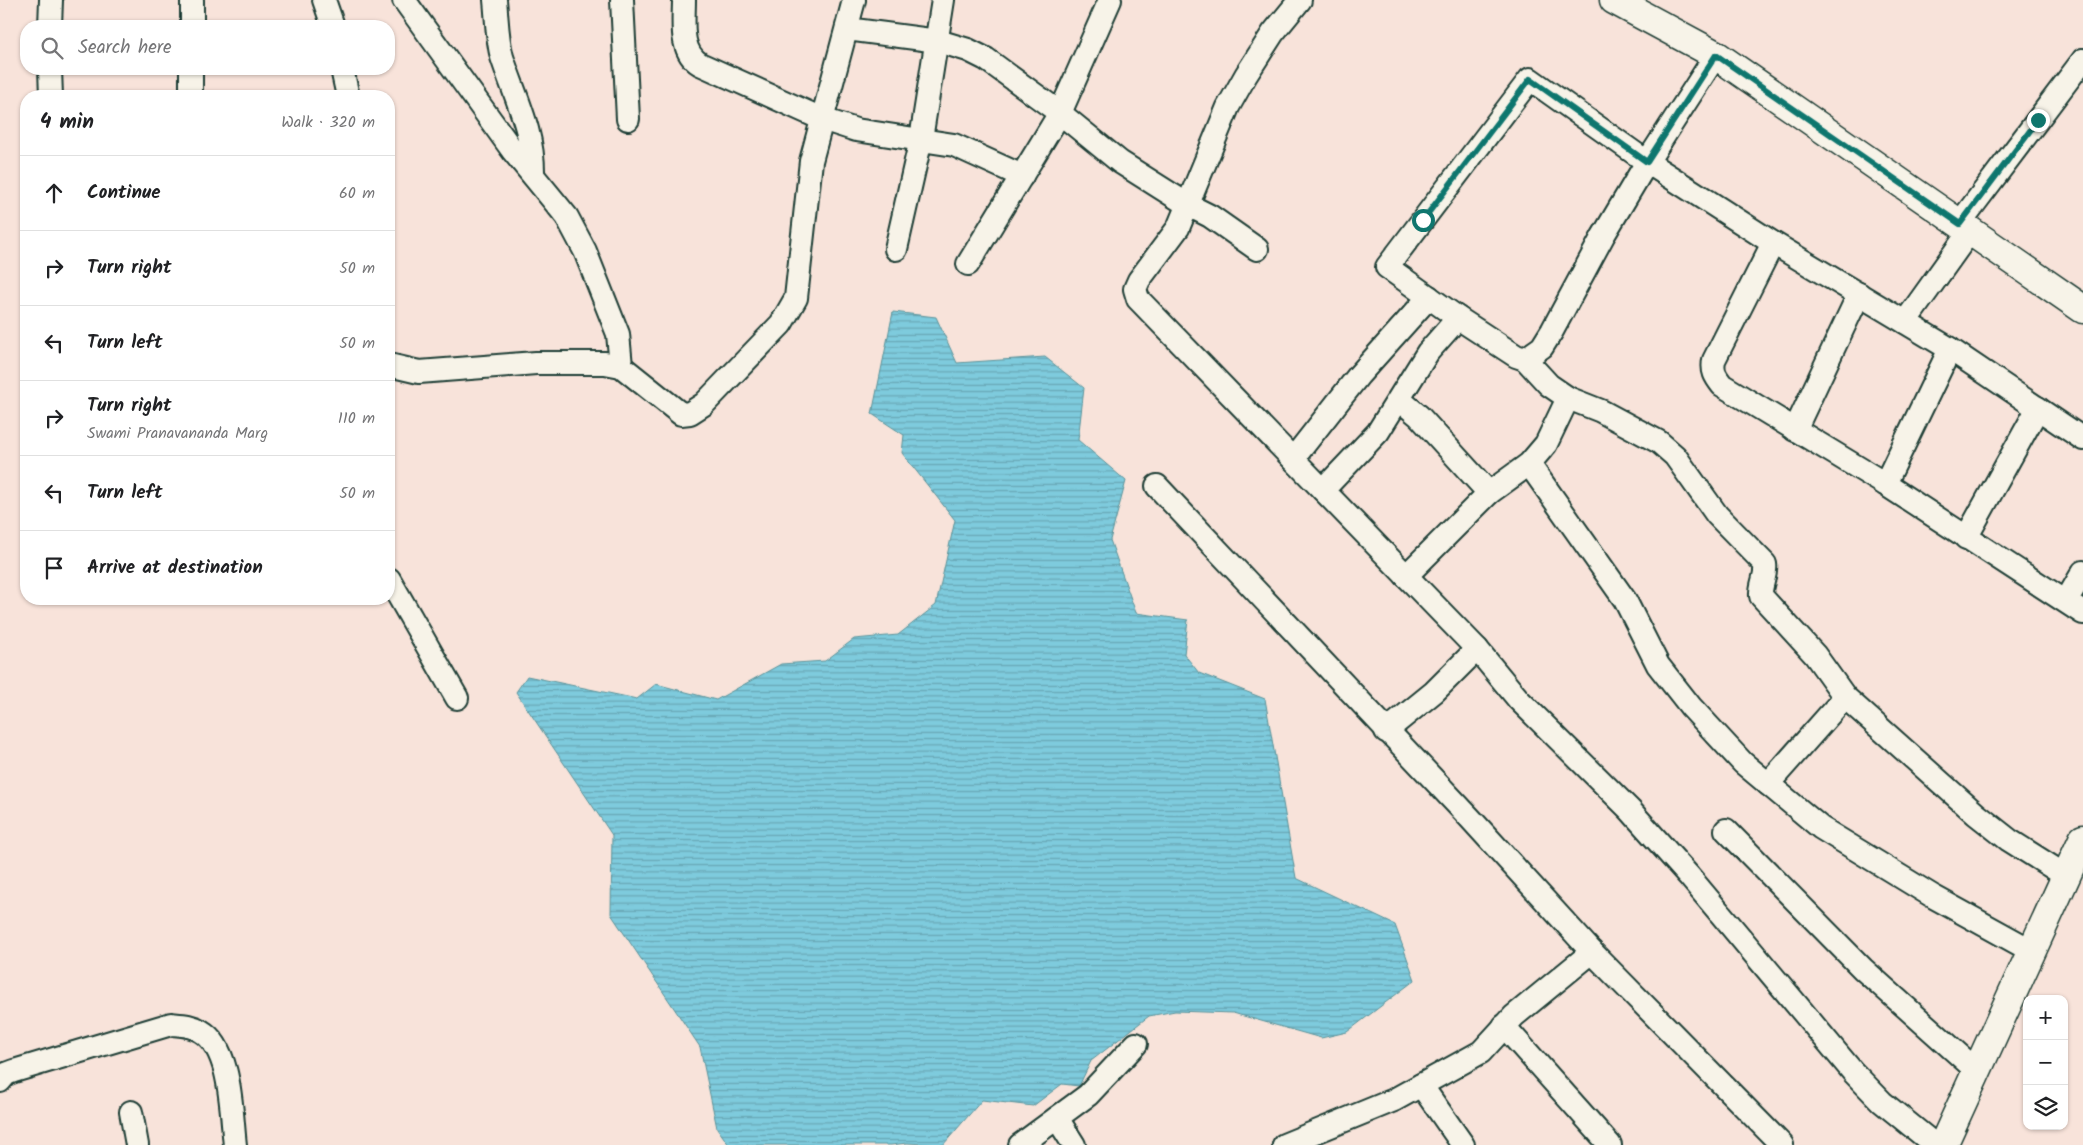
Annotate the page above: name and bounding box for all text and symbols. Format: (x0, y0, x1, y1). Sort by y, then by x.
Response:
search box (20, 20, 395, 75)
text: Search here (78, 33, 172, 63)
icon: search (38, 34, 66, 62)
text: 4 min (40, 106, 94, 139)
route end (2027, 109, 2050, 132)
text: Walk · 320 m (281, 110, 375, 135)
text: Continue (87, 178, 160, 208)
icon: ahead (40, 179, 68, 207)
text: 60 m (339, 181, 375, 206)
route start (1412, 209, 1435, 232)
text: Turn right (87, 253, 172, 283)
icon: right (40, 254, 68, 282)
text: 50 m (339, 256, 375, 281)
text: Turn left (87, 328, 162, 358)
icon: left (40, 329, 68, 357)
text: 50 m (339, 331, 375, 356)
text: Turn right (87, 391, 172, 421)
icon: right (40, 404, 68, 432)
text: 110 m (338, 406, 375, 431)
text: Swami Pranavananda Marg (87, 421, 268, 446)
text: Turn left (87, 478, 162, 508)
icon: left (40, 479, 68, 507)
text: 50 m (339, 481, 375, 506)
text: Arrive at destination (87, 553, 263, 583)
icon: arrive (40, 554, 68, 582)
map controls (2023, 995, 2068, 1130)
button: + (2023, 995, 2068, 1040)
button: − (2023, 1040, 2068, 1085)
button: layers (2023, 1085, 2068, 1130)

